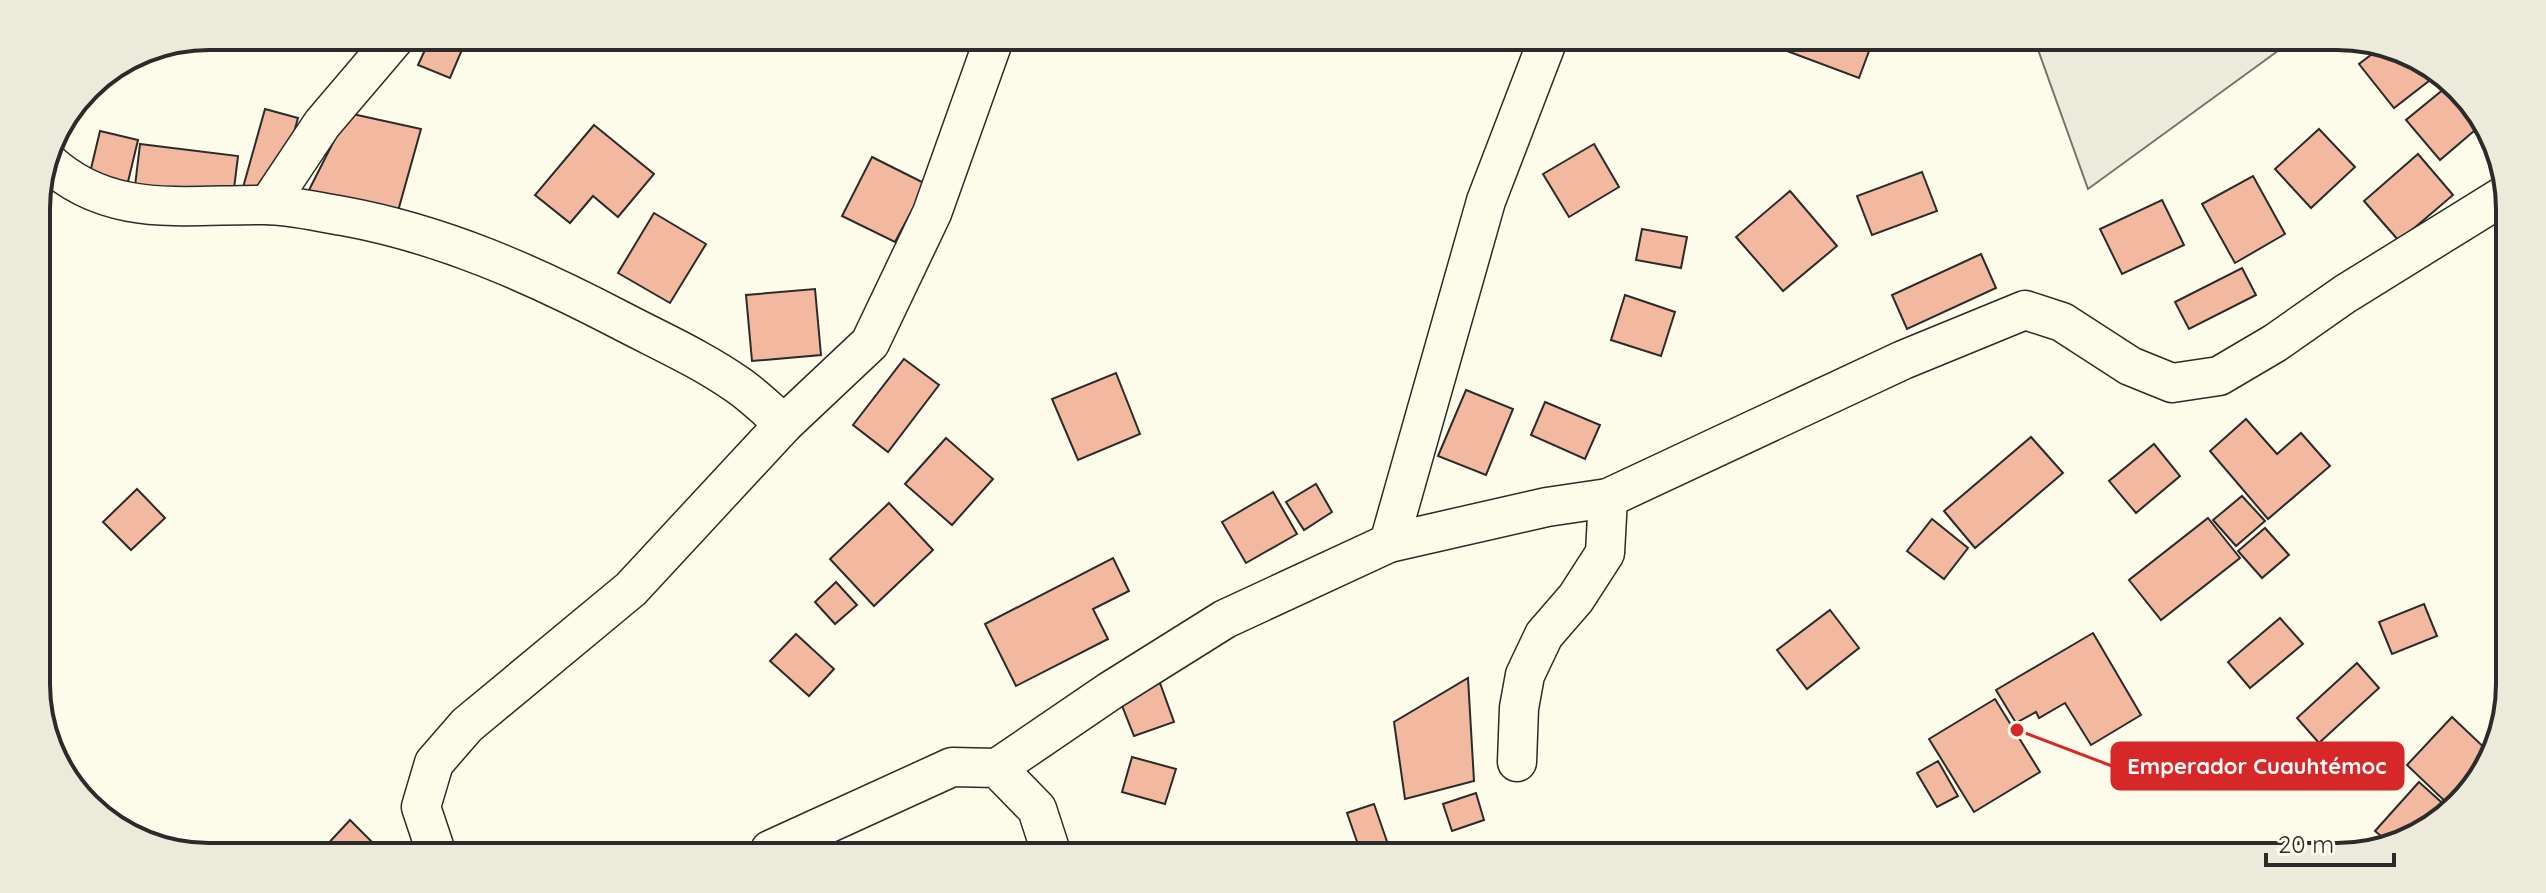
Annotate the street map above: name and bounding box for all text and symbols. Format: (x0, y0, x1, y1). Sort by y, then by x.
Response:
callout: Emperador Cuauhtémoc (2112, 743, 2403, 789)
text: Emperador Cuauhtémoc (2127, 752, 2387, 780)
scale bar (2266, 817, 2394, 867)
text: 20 m (2278, 829, 2334, 859)

